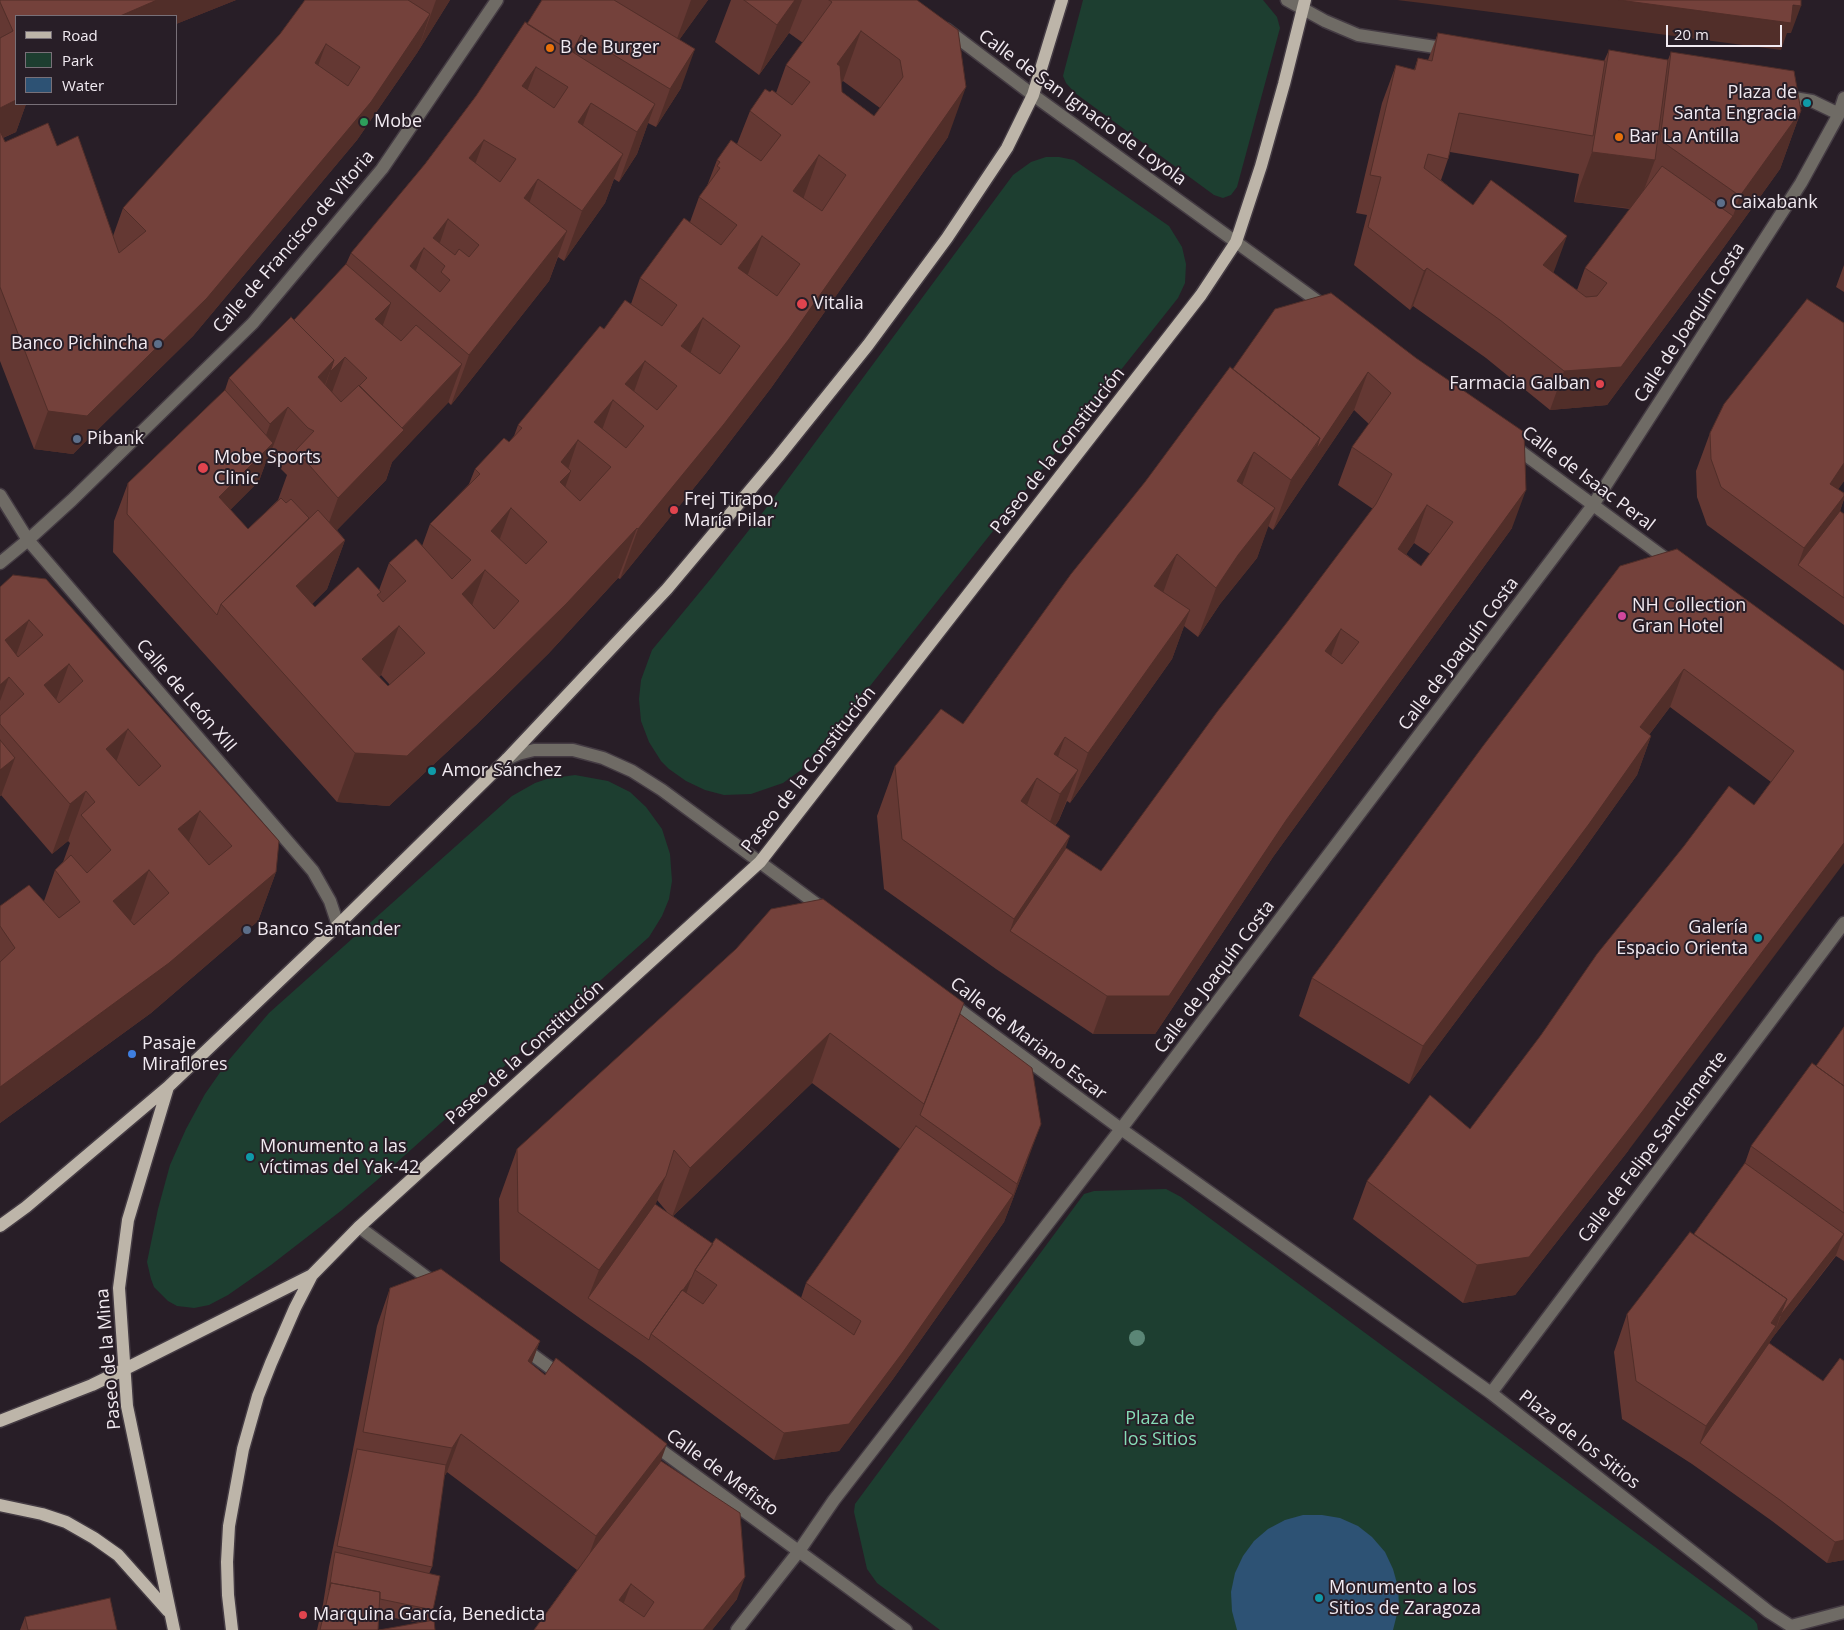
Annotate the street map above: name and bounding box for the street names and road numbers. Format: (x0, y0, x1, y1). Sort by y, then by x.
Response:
street label: Calle de San Ignacio de Loyola (974, 25, 1190, 191)
street label: Calle de Francisco de Vitoria (209, 146, 379, 338)
street label: Calle de Joaquín Costa (1630, 239, 1750, 407)
street label: Paseo de la Constitución (986, 363, 1130, 539)
street label: Calle de Isaac Peral (1517, 422, 1659, 536)
street label: Calle de Joaquín Costa (1394, 573, 1524, 735)
street label: Calle de León XIII (131, 635, 241, 757)
street label: Paseo de la Constitución (737, 682, 881, 858)
street label: Calle de Joaquín Costa (1150, 896, 1280, 1058)
street label: Calle de Mariano Escar (946, 973, 1110, 1105)
street label: Paseo de la Constitución (442, 976, 608, 1130)
street label: Calle de Felipe Sanclemente (1574, 1047, 1732, 1247)
street label: Paseo de la Mina (92, 1287, 126, 1431)
street label: Plaza de los Sitios (1514, 1386, 1644, 1494)
street label: Calle de Mefisto (662, 1425, 782, 1521)

